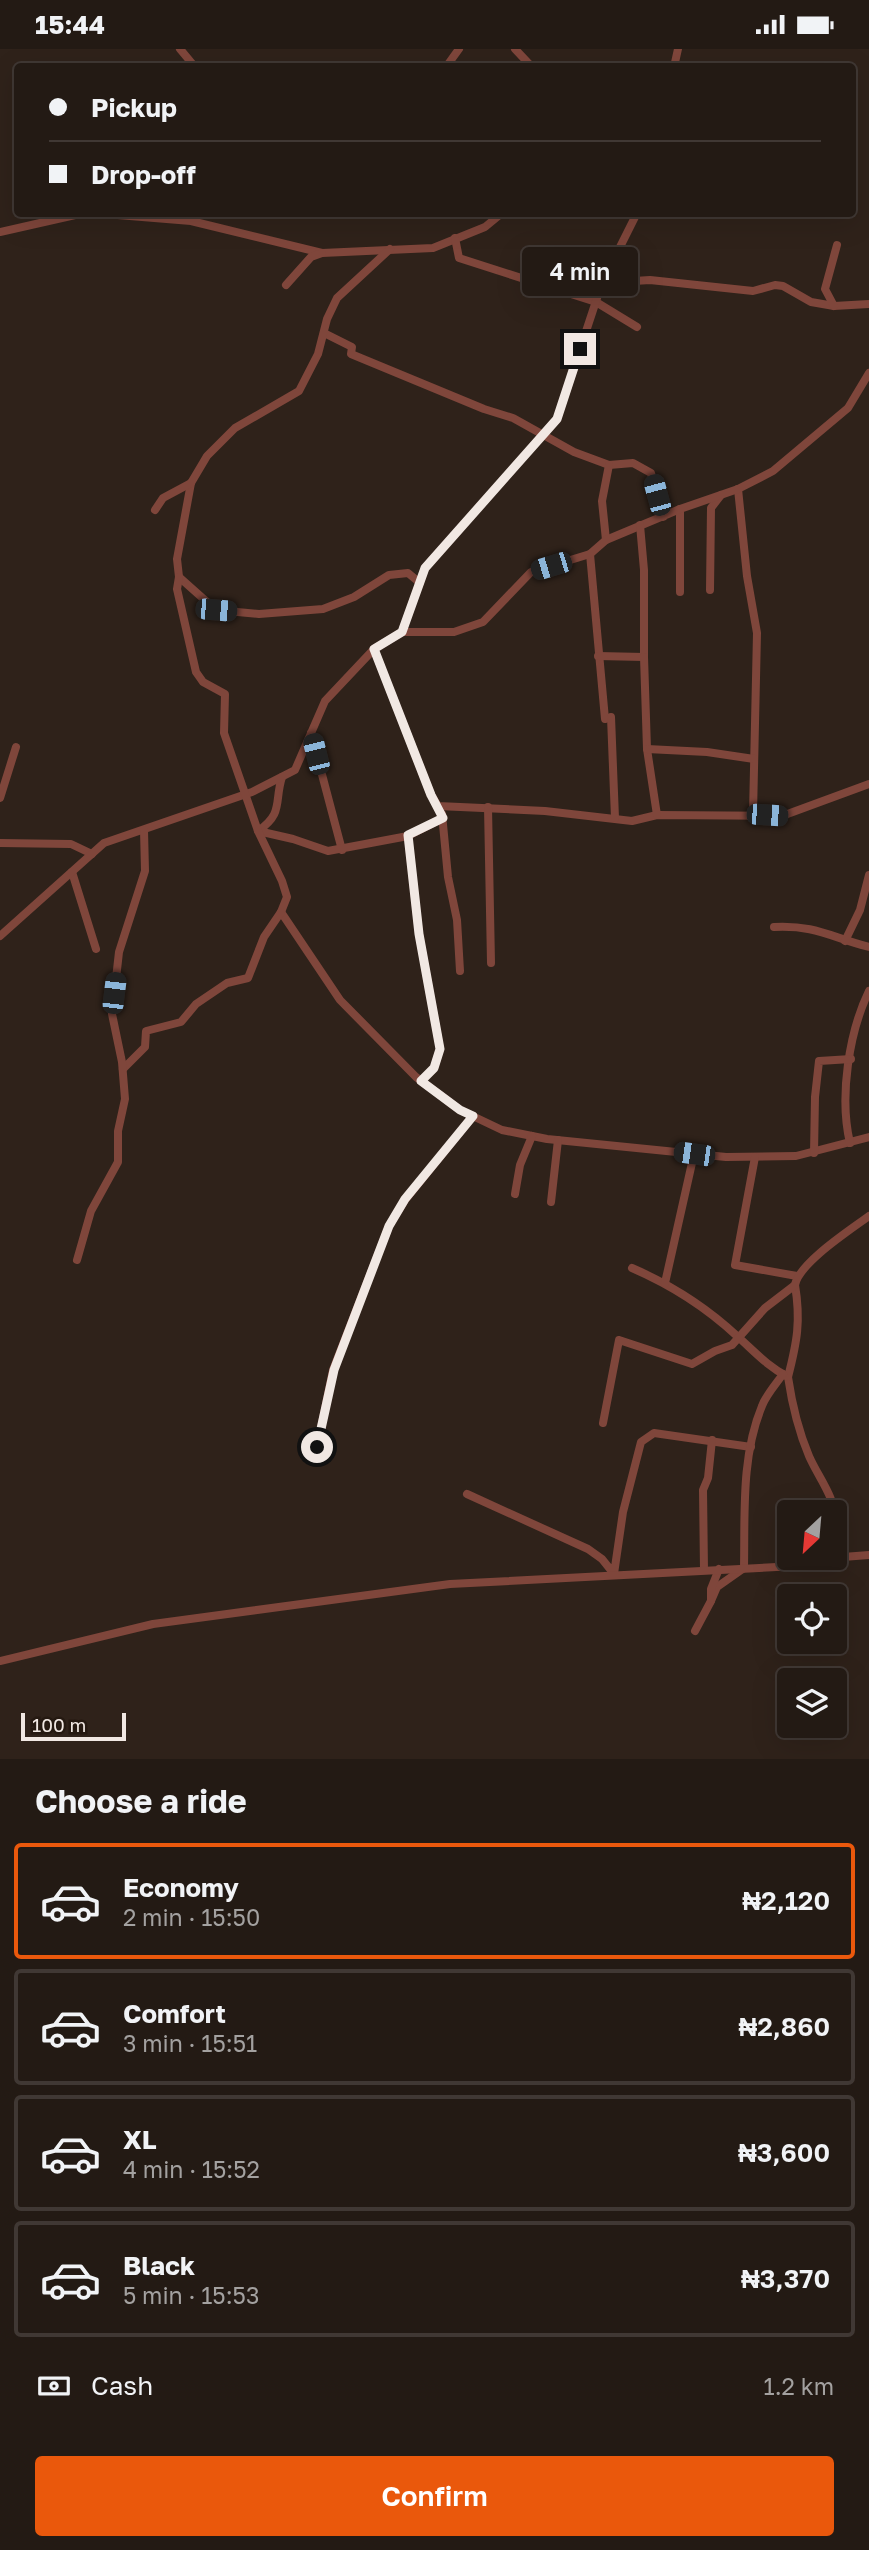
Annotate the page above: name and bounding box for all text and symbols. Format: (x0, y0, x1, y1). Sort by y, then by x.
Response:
text: 15:44 (35, 9, 105, 40)
text: Pickup (91, 92, 177, 123)
text: Drop-off (91, 159, 196, 190)
callout: 4 min (522, 247, 638, 296)
text: 4 min (550, 257, 610, 285)
route end (564, 333, 596, 365)
car (642, 472, 673, 518)
car (528, 550, 575, 582)
car (195, 598, 238, 622)
car (301, 731, 332, 777)
car (746, 803, 789, 827)
car (102, 971, 127, 1015)
car (672, 1141, 717, 1167)
route start (301, 1431, 333, 1463)
north arrow (777, 1500, 847, 1570)
map controls (777, 1500, 847, 1738)
button: locate (777, 1584, 847, 1654)
button: layers (777, 1668, 847, 1738)
scale bar (21, 1710, 126, 1742)
text: 100 m (32, 1713, 86, 1736)
text: Choose a ride (35, 1782, 247, 1820)
icon: car (39, 1870, 102, 1933)
text: Economy (123, 1872, 239, 1903)
text: ₦2,120 (742, 1885, 830, 1916)
text: 2 min · 15:50 (123, 1903, 260, 1931)
icon: car (39, 1996, 102, 2059)
text: Comfort (123, 1998, 226, 2029)
text: ₦2,860 (738, 2011, 830, 2042)
text: 3 min · 15:51 (123, 2029, 257, 2057)
icon: car (39, 2122, 102, 2185)
text: XL (123, 2124, 157, 2155)
text: ₦3,600 (738, 2137, 830, 2168)
text: 4 min · 15:52 (123, 2155, 260, 2183)
icon: car (39, 2248, 102, 2311)
text: Black (123, 2250, 195, 2281)
text: ₦3,370 (741, 2263, 830, 2294)
text: 5 min · 15:53 (123, 2281, 259, 2309)
icon: cash (35, 2367, 73, 2405)
text: Cash (91, 2370, 153, 2401)
text: 1.2 km (764, 2372, 834, 2400)
button: Confirm (35, 2456, 834, 2536)

